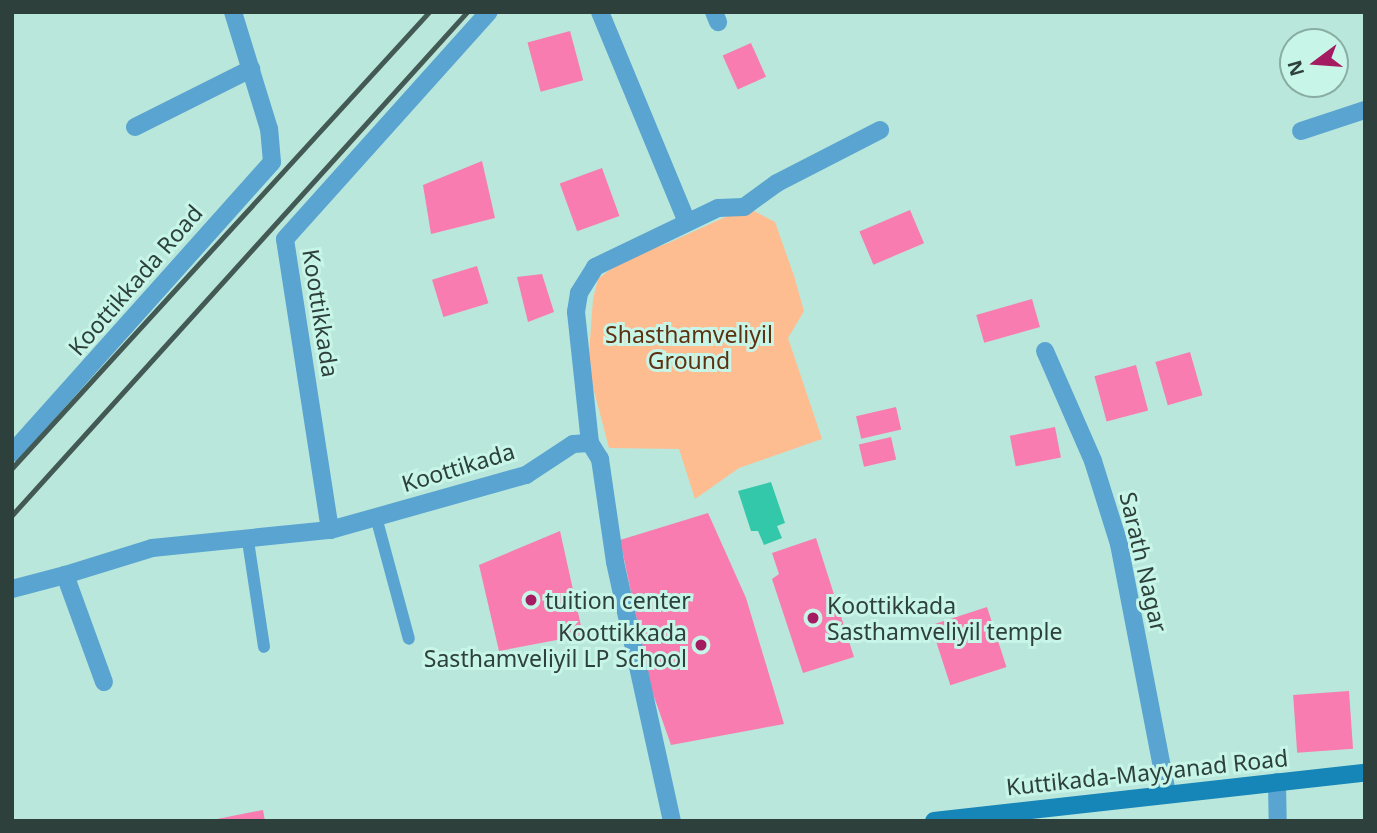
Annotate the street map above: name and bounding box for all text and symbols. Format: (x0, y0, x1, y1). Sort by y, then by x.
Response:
north arrow (1279, 28, 1349, 98)
text: N (1281, 57, 1310, 79)
street label: Koottikkada Road (62, 199, 208, 361)
street label: Koottikkada (297, 247, 345, 379)
park label: Shasthamveliyil Ground (605, 320, 773, 374)
street label: Koottikada (398, 437, 518, 497)
street label: Sarath Nagar (1114, 489, 1174, 635)
place label: tuition center (545, 586, 691, 614)
place label: Koottikkada Sasthamveliyil temple (827, 591, 1062, 645)
marker: tuition center (523, 592, 539, 608)
marker: Koottikkada Sasthamveliyil temple (805, 610, 821, 626)
place label: Koottikkada Sasthamveliyil LP School (424, 618, 687, 672)
marker: Koottikkada Sasthamveliyil LP School (693, 637, 709, 653)
street label: Kuttikada-Mayyanad Road (1005, 743, 1289, 801)

